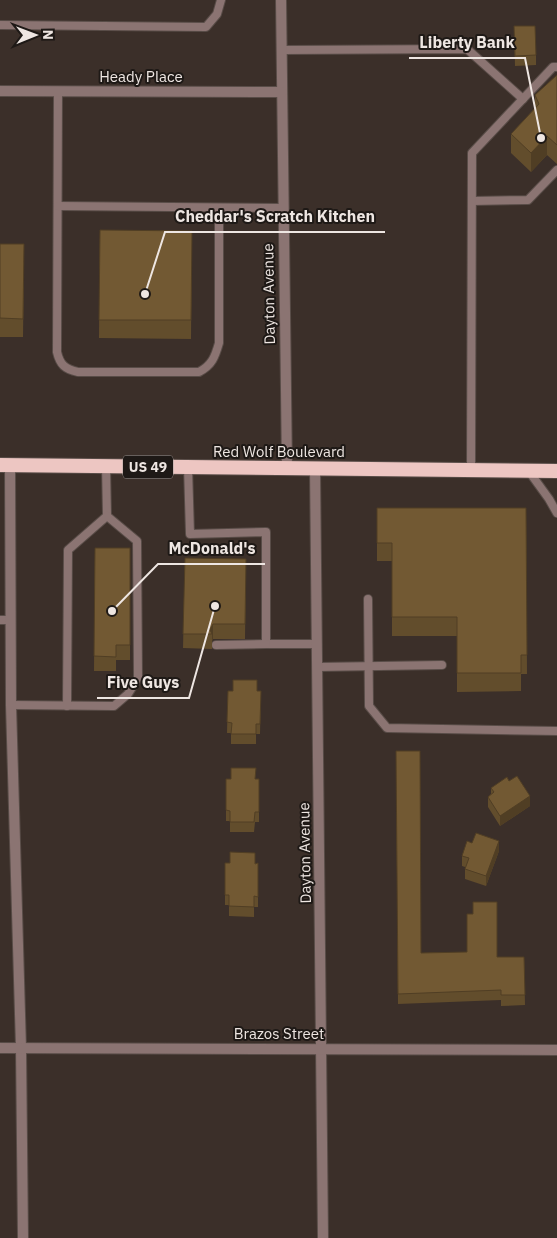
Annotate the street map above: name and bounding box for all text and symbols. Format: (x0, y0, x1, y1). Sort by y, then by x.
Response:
north arrow (10, 10, 60, 60)
callout: Liberty Bank (409, 27, 525, 58)
text: N (39, 30, 57, 40)
text: Liberty Bank (419, 32, 515, 52)
street label: Heady Place (99, 67, 183, 86)
callout: Cheddar's Scratch Kitchen (165, 201, 385, 232)
text: Cheddar's Scratch Kitchen (175, 206, 375, 226)
street label: Dayton Avenue (258, 243, 279, 345)
street label: Red Wolf Boulevard (213, 442, 345, 461)
road number: US 49 (123, 456, 173, 478)
callout: McDonald's (158, 533, 265, 564)
text: McDonald's (168, 538, 256, 558)
callout: Five Guys (97, 667, 189, 698)
text: Five Guys (107, 672, 179, 692)
street label: Dayton Avenue (294, 802, 315, 904)
street label: Brazos Street (234, 1024, 324, 1043)

